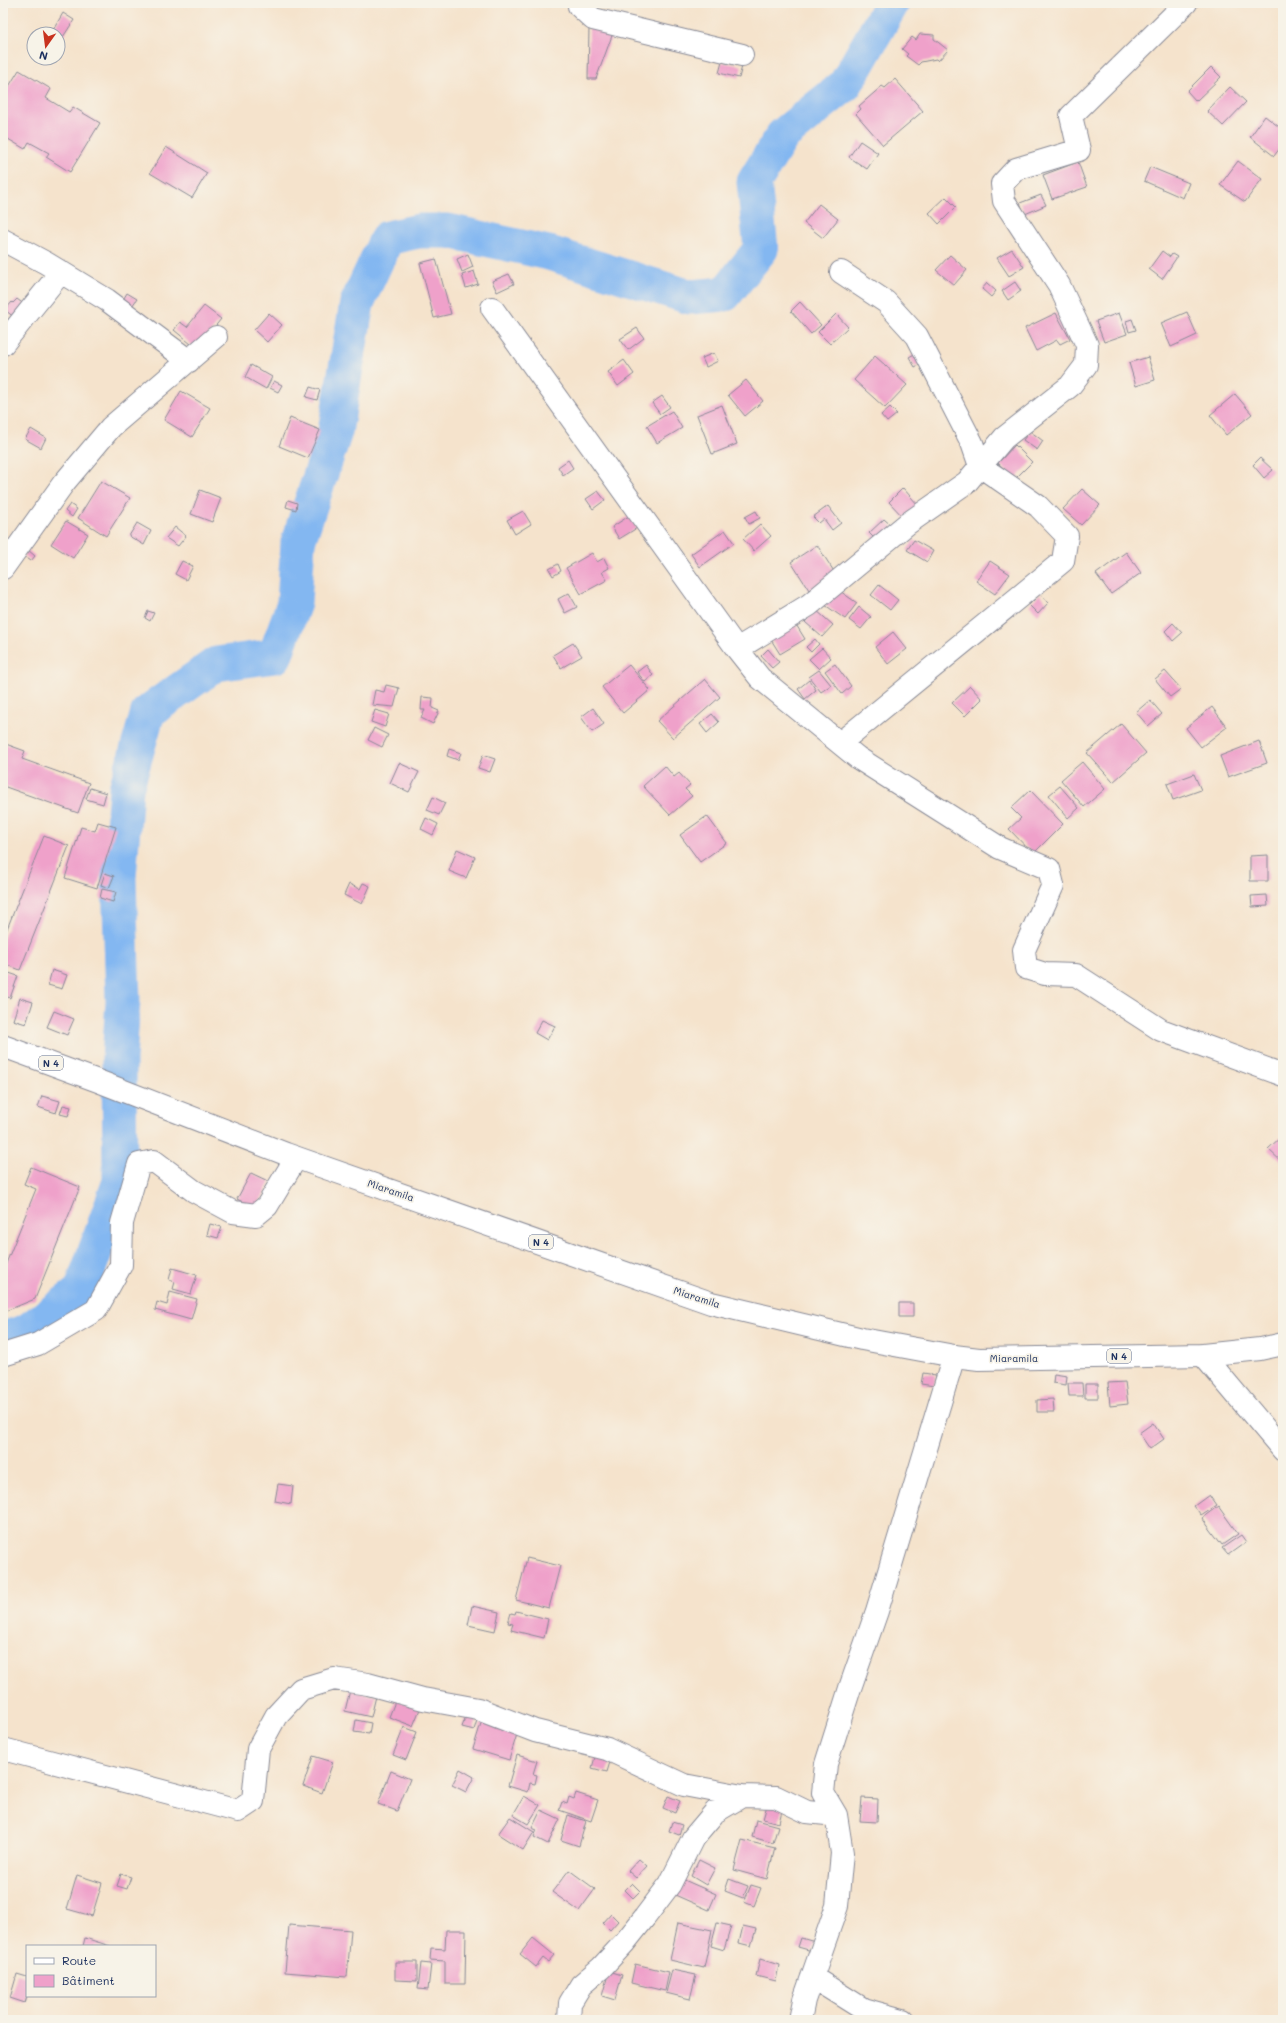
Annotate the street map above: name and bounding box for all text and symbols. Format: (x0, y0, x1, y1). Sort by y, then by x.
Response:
north arrow (26, 26, 66, 66)
text: N (38, 48, 49, 64)
road number: N 4 (39, 1056, 63, 1070)
street label: Miaramila (366, 1176, 416, 1204)
road number: N 4 (529, 1235, 553, 1249)
street label: Miaramila (672, 1283, 722, 1311)
road number: N 4 (1107, 1349, 1131, 1363)
street label: Miaramila (990, 1351, 1038, 1365)
legend (26, 1945, 156, 1997)
text: Route (62, 1952, 96, 1968)
text: Bâtiment (62, 1972, 115, 1988)

